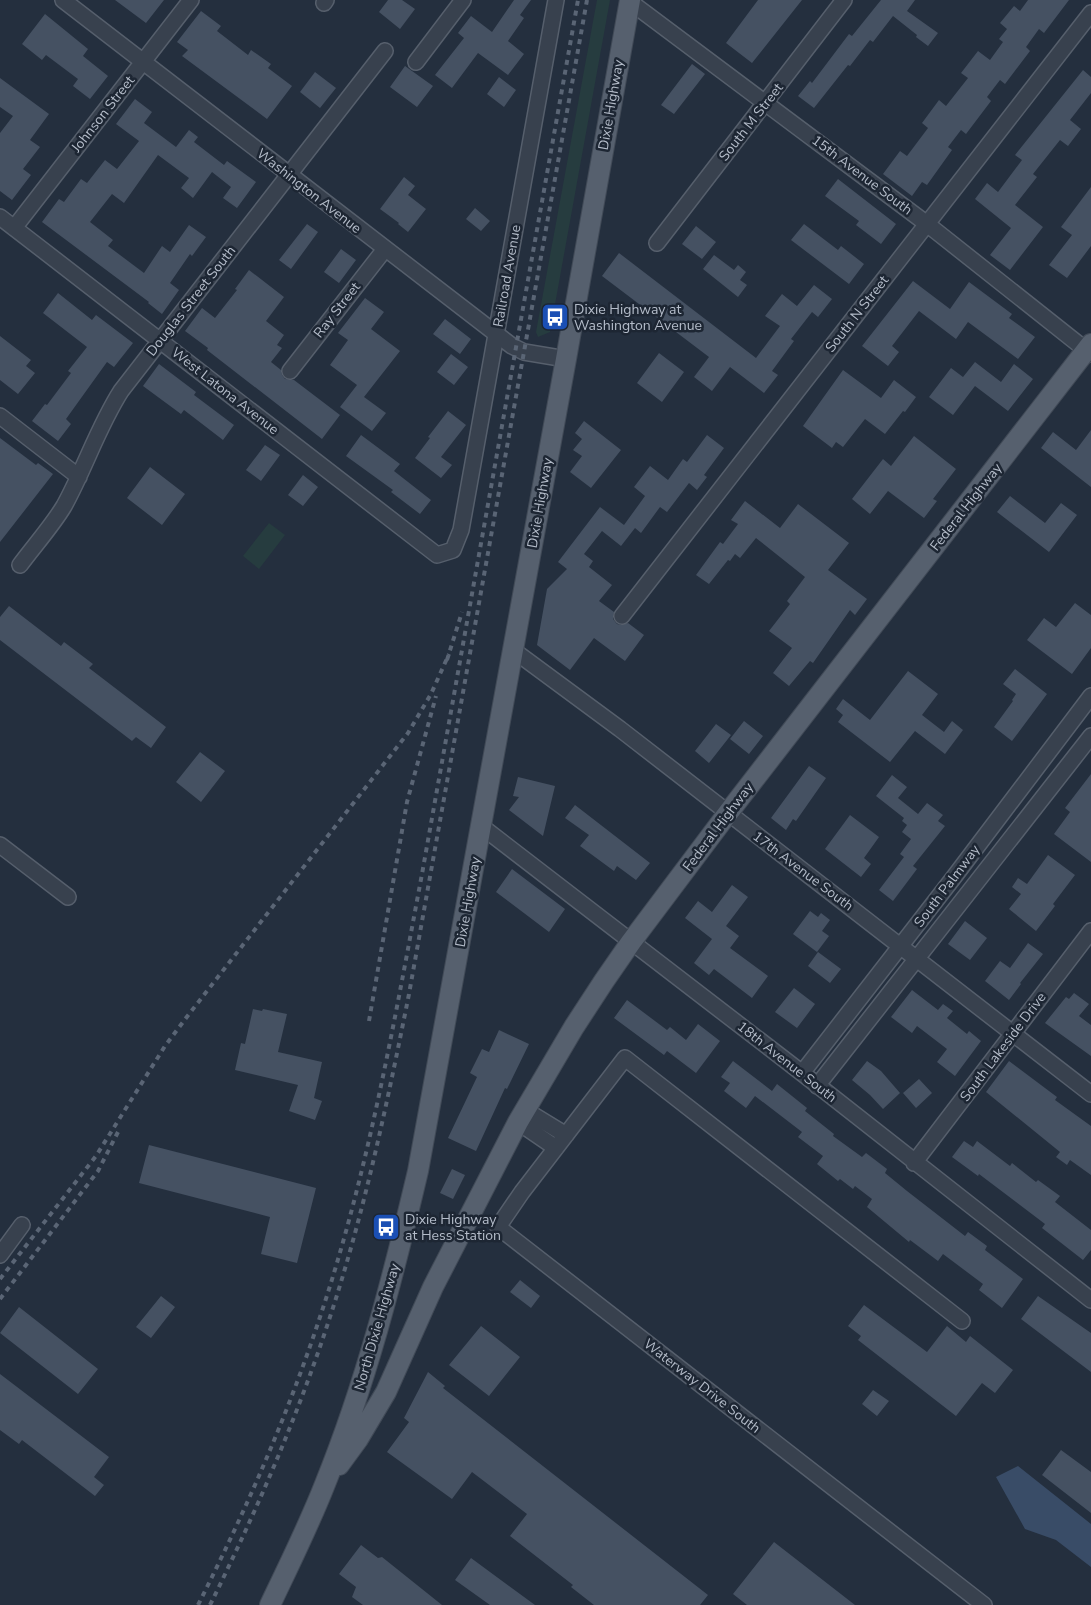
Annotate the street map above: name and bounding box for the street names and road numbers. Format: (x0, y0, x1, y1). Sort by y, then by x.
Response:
street label: Dixie Highway (594, 58, 628, 152)
street label: Johnson Street (66, 72, 139, 157)
street label: South M Street (714, 79, 788, 165)
street label: 15th Avenue South (808, 131, 916, 219)
street label: Washington Avenue (253, 144, 365, 238)
street label: Railroad Avenue (489, 223, 525, 329)
street label: Douglas Street South (142, 242, 240, 360)
street label: South N Street (821, 271, 893, 356)
street label: Ray Street (309, 278, 365, 342)
street label: West Latona Avenue (167, 343, 283, 439)
street label: Dixie Highway (523, 456, 557, 550)
street label: Federal Highway (926, 458, 1007, 555)
street label: Federal Highway (678, 778, 758, 875)
street label: 17th Avenue South (749, 827, 857, 915)
street label: South Palmway (910, 840, 985, 931)
street label: Dixie Highway (451, 855, 485, 949)
street label: South Lakeside Drive (956, 988, 1050, 1106)
street label: 18th Avenue South (733, 1017, 841, 1107)
street label: North Dixie Highway (350, 1260, 404, 1393)
street label: Waterway Drive South (640, 1334, 764, 1438)

